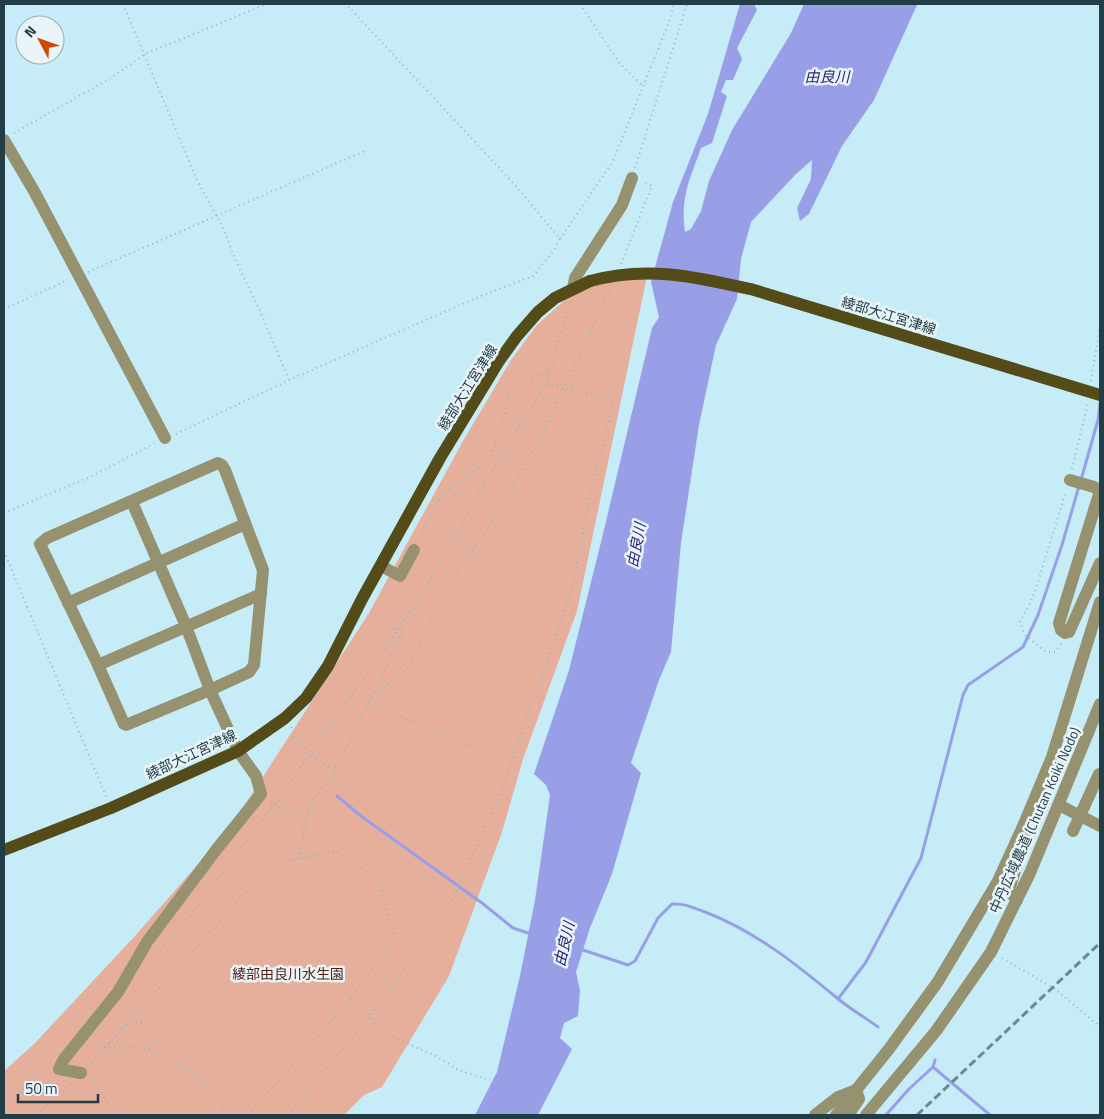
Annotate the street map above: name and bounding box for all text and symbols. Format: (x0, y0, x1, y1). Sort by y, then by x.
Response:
north arrow (15, 15, 65, 65)
text: N (19, 21, 41, 42)
water label: 由良川 (804, 65, 851, 88)
street label: 綾部大江宮津線 (839, 291, 939, 339)
street label: 綾部大江宮津線 (432, 340, 502, 434)
water label: 由良川 (620, 519, 652, 569)
street label: 中丹広域農道 (Chutan Koiki Nodo) (983, 723, 1085, 917)
street label: 綾部大江宮津線 (142, 724, 240, 784)
water label: 由良川 (548, 918, 581, 969)
park label: 綾部由良川水生園 (232, 963, 344, 984)
scale bar (18, 1072, 98, 1104)
text: 50 m (25, 1077, 58, 1100)

